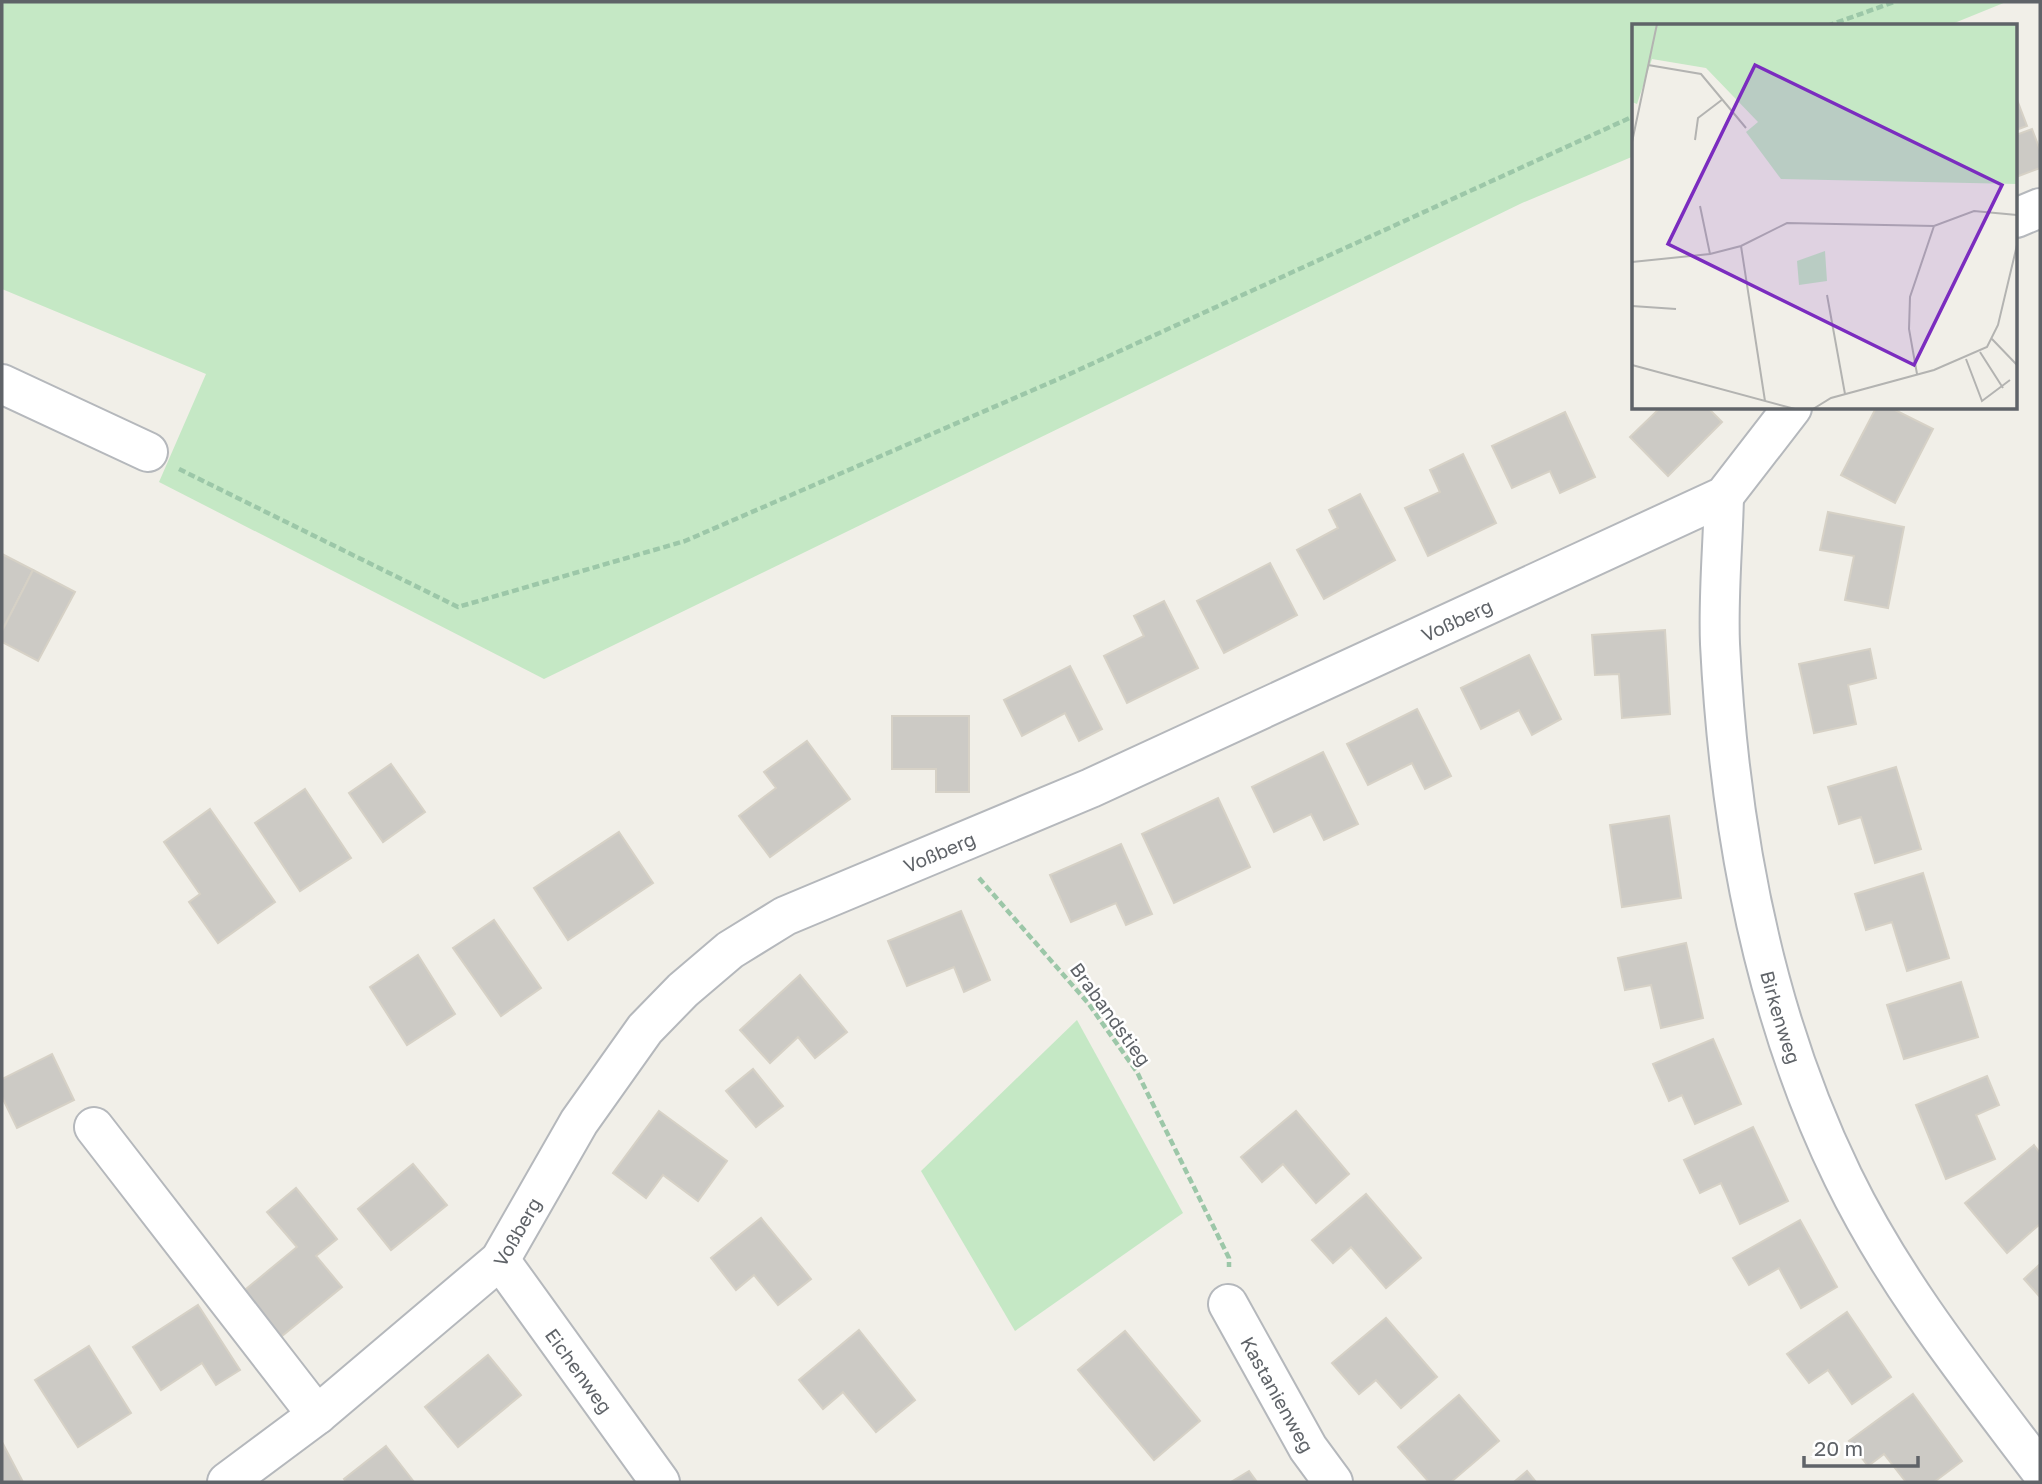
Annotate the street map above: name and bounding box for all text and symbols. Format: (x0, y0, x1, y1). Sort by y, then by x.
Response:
inset map (1632, 24, 2018, 410)
street label: Voßberg (1417, 593, 1496, 646)
street label: Voßberg (900, 826, 978, 877)
street label: Brabandstieg (1066, 958, 1156, 1070)
street label: Birkenweg (1757, 968, 1807, 1066)
street label: Voßberg (488, 1193, 545, 1270)
street label: Eichenweg (541, 1323, 618, 1417)
street label: Kastanienweg (1237, 1332, 1319, 1456)
scale bar (1804, 1424, 1918, 1468)
text: 20 m (1814, 1435, 1863, 1461)

